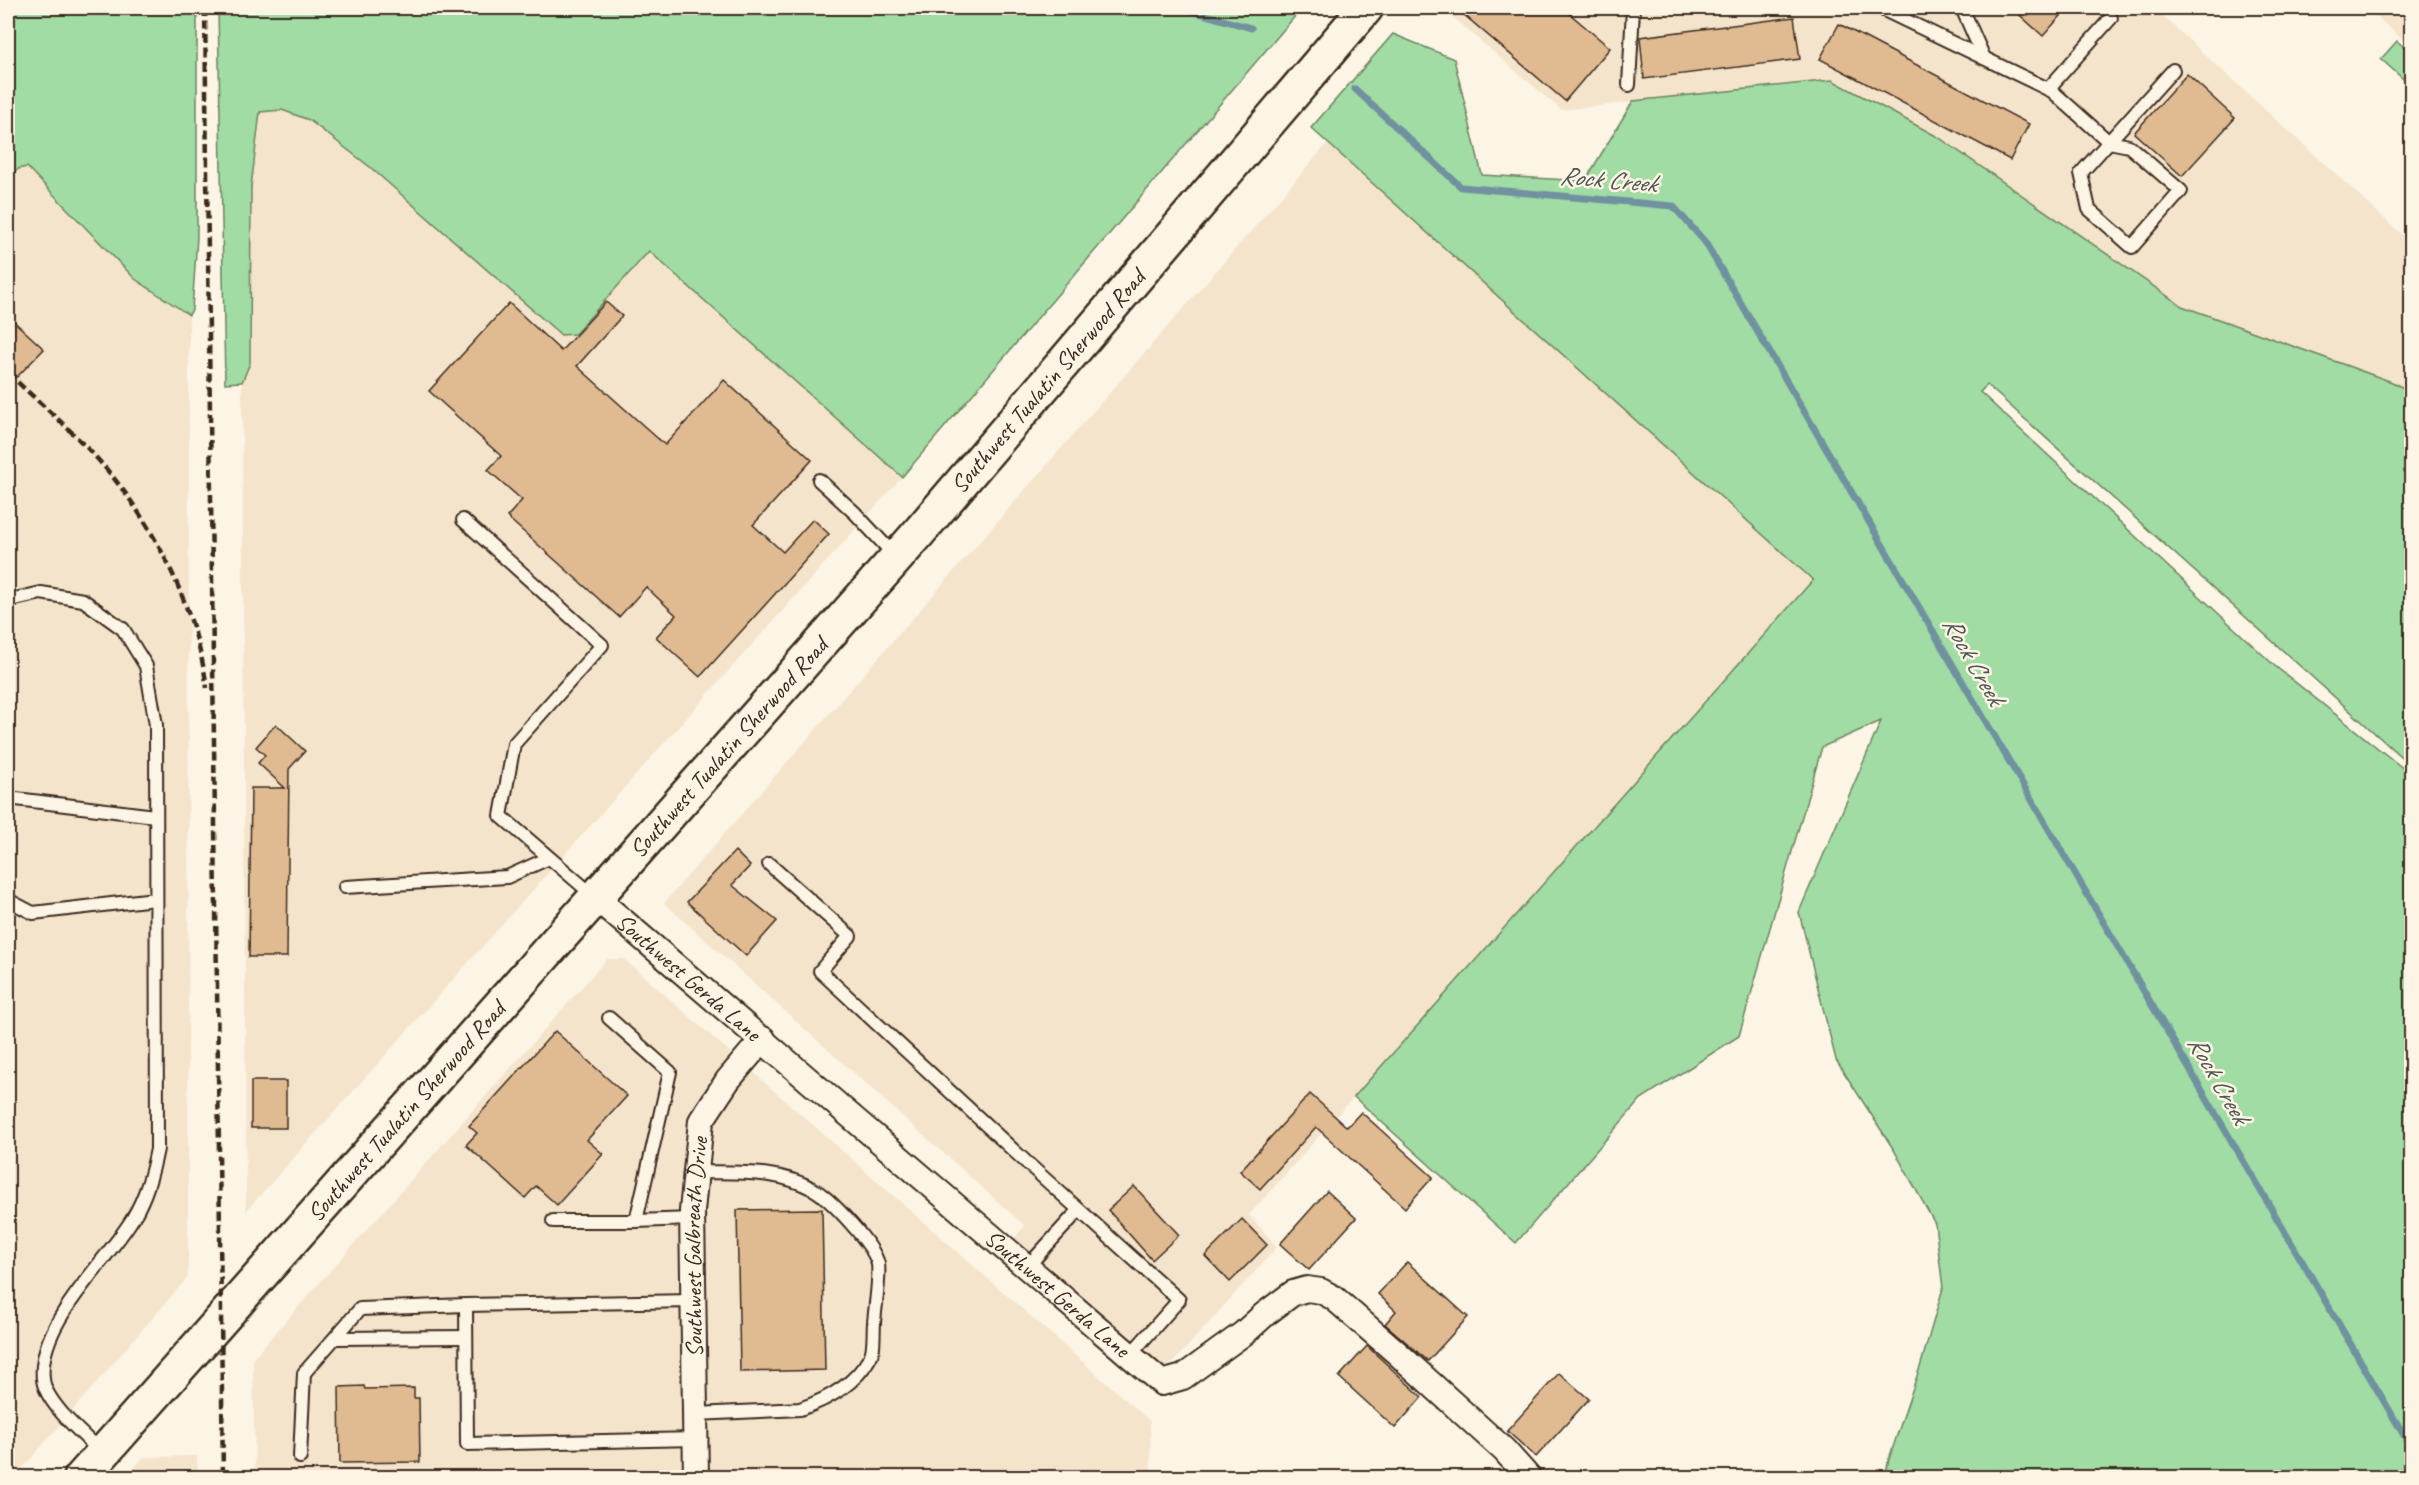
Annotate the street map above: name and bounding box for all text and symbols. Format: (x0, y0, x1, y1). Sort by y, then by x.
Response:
water label: Rock Creek (1559, 159, 1662, 201)
street label: Southwest Tualatin Sherwood Road (944, 261, 1154, 499)
water label: Rock Creek (1935, 610, 2014, 714)
street label: Southwest Tualatin Sherwood Road (623, 629, 836, 864)
street label: Southwest Gerda Lane (610, 907, 769, 1049)
street label: Southwest Tualatin Sherwood Road (300, 992, 514, 1228)
water label: Rock Creek (2180, 1029, 2259, 1133)
street label: Southwest Galbreath Drive (677, 1133, 715, 1358)
street label: Southwest Gerda Lane (979, 1223, 1138, 1365)

